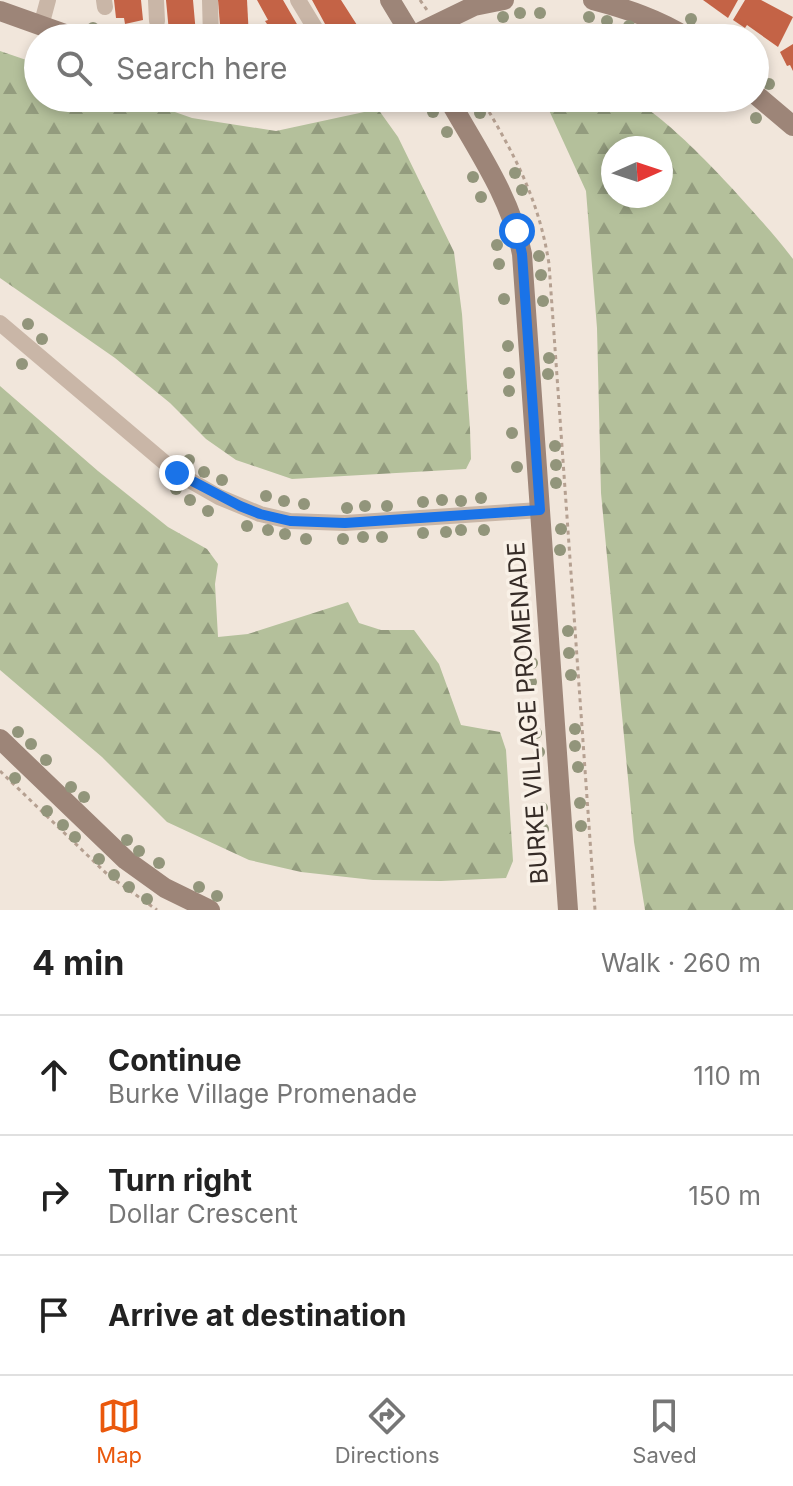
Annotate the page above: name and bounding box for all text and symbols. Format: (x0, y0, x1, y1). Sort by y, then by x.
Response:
search box (24, 24, 769, 112)
icon: search (52, 46, 96, 90)
text: Search here (116, 50, 288, 86)
north arrow (601, 136, 673, 208)
route start (499, 213, 535, 249)
route end (159, 455, 195, 491)
street label: BURKE VILLAGE PROMENADE (501, 541, 554, 885)
text: 4 min (32, 942, 124, 983)
text: Walk · 260 m (601, 947, 761, 978)
text: Continue (108, 1042, 242, 1078)
icon: ahead (32, 1053, 76, 1097)
text: 110 m (693, 1060, 761, 1091)
text: Burke Village Promenade (108, 1078, 417, 1109)
text: Turn right (108, 1162, 252, 1198)
icon: right (32, 1173, 76, 1217)
text: 150 m (688, 1180, 761, 1211)
text: Dollar Crescent (108, 1198, 298, 1229)
icon: arrive (32, 1293, 76, 1337)
text: Arrive at destination (108, 1297, 406, 1333)
tab: Map (96, 1394, 142, 1468)
tab: Directions (335, 1394, 440, 1468)
tab: Saved (632, 1394, 697, 1468)

